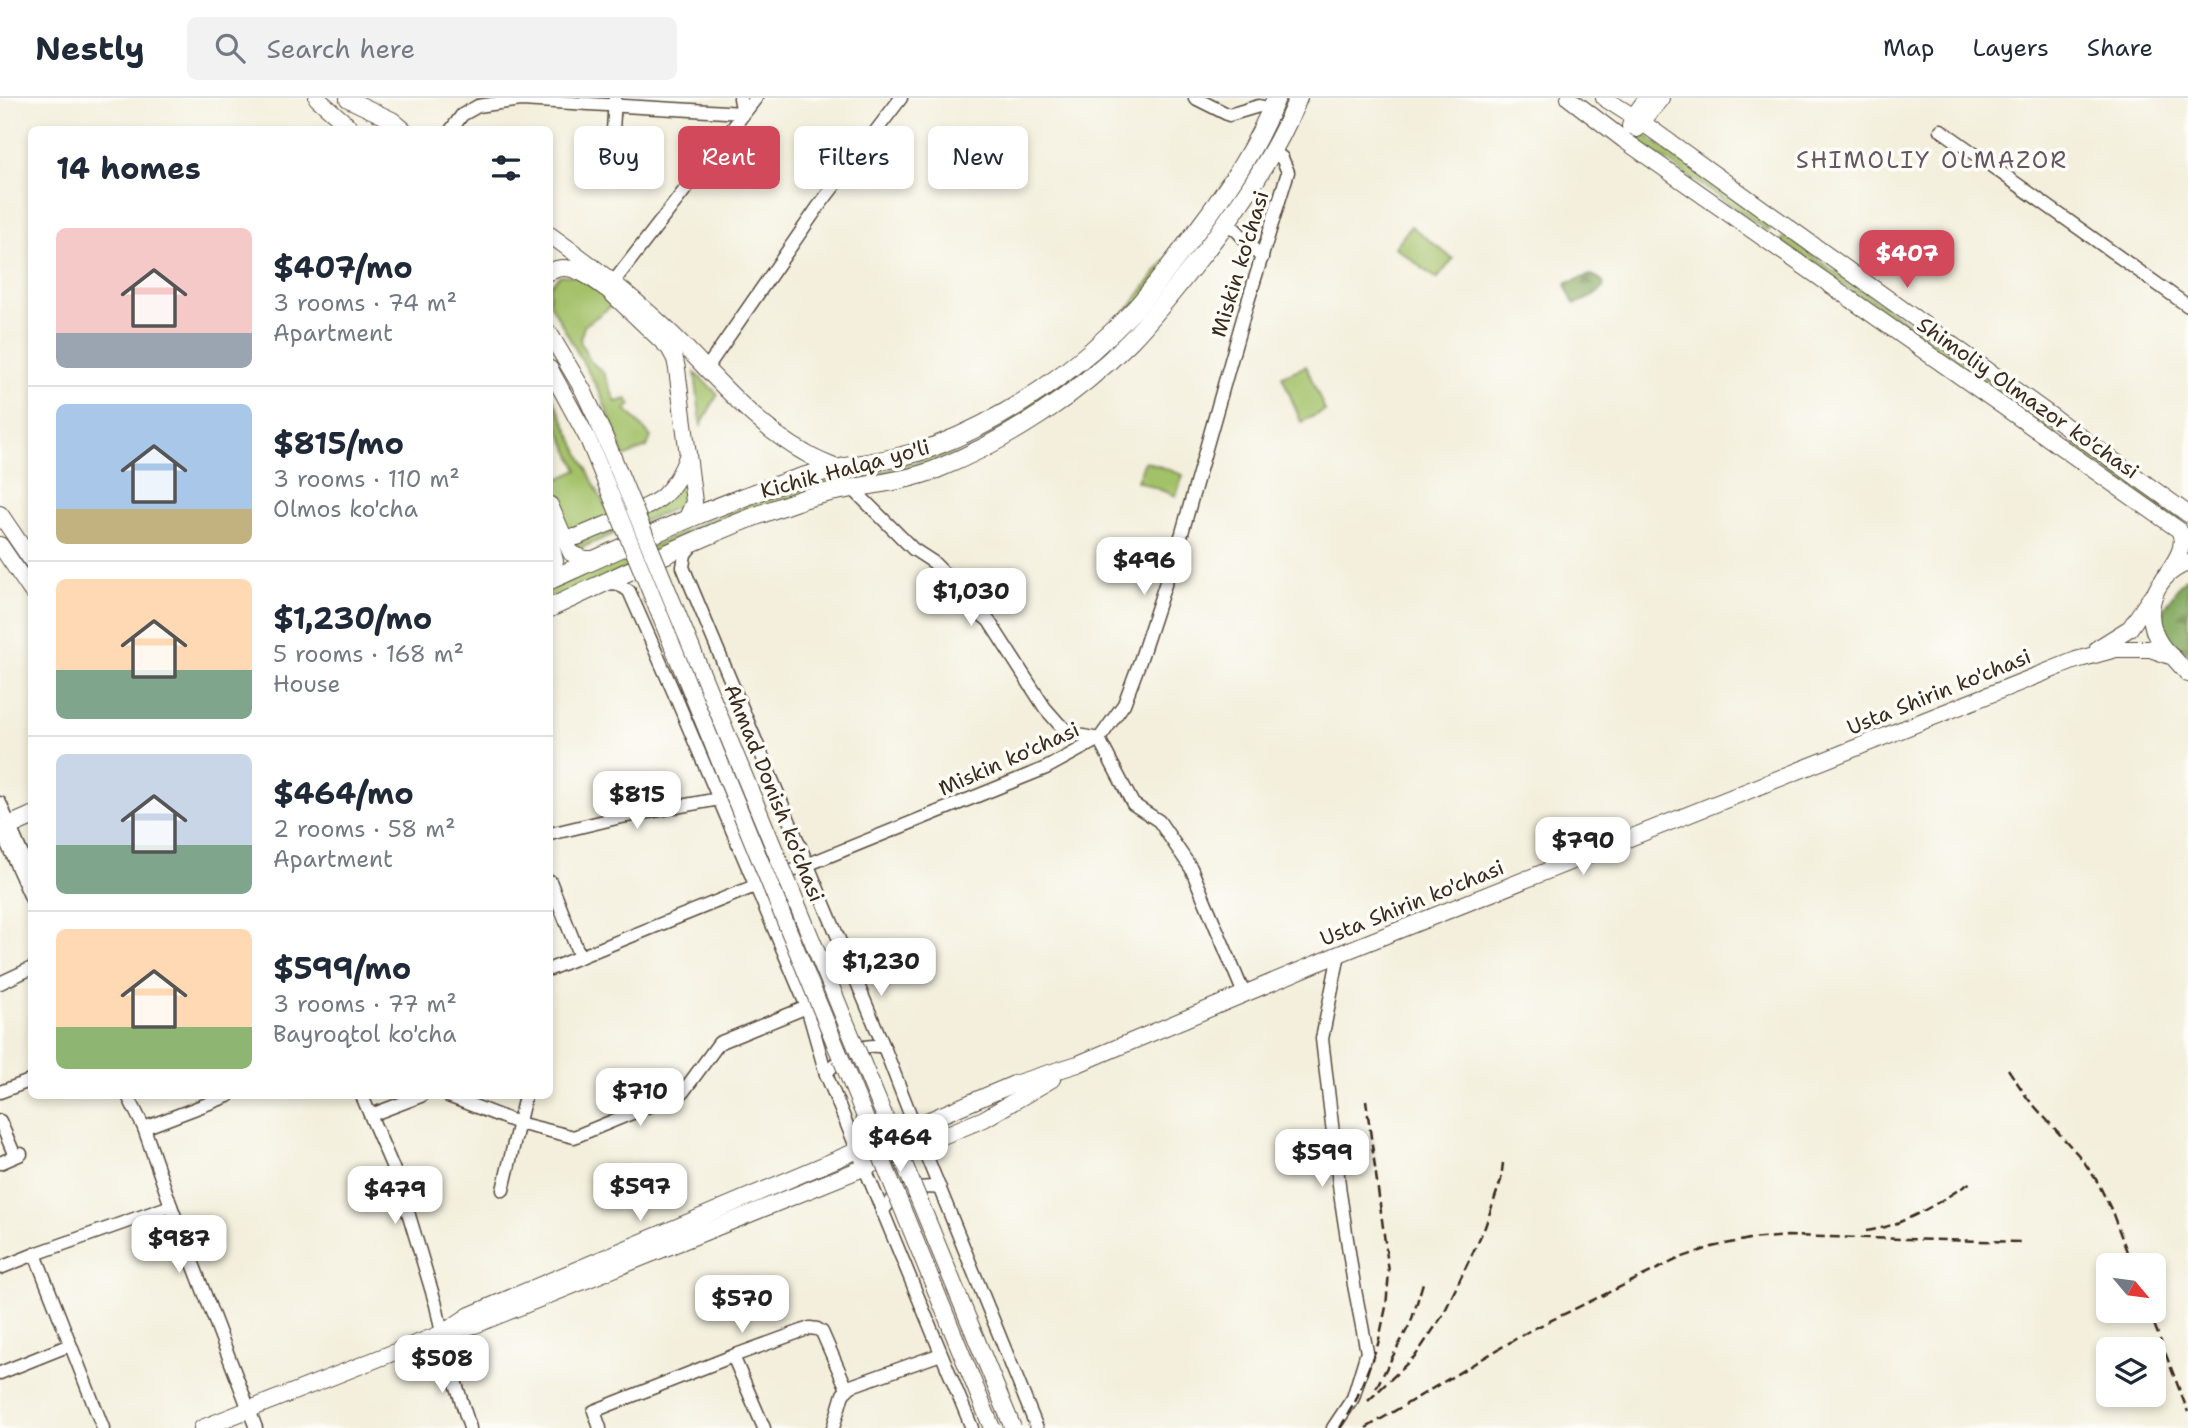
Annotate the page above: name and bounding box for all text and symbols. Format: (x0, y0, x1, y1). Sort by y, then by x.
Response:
search box (187, 17, 677, 80)
text: Nestly (35, 26, 145, 71)
icon: search (211, 29, 249, 67)
text: Search here (267, 31, 415, 66)
text: Map (1883, 32, 1934, 64)
text: Layers (1972, 32, 2049, 64)
text: Share (2087, 32, 2153, 64)
chip: Buy (574, 126, 664, 189)
chip: Rent (678, 126, 780, 189)
chip: Filters (794, 126, 914, 189)
chip: New (928, 126, 1028, 189)
district label: SHIMOLIY OLMAZOR (1796, 145, 2068, 175)
text: 14 homes (56, 148, 201, 189)
icon: filters (487, 149, 525, 187)
street label: Miskin ko'chasi (1204, 187, 1276, 341)
pin: $407 (1866, 230, 1948, 290)
text: $407 (1875, 238, 1939, 268)
text: $407/mo (273, 247, 413, 288)
icon: home (112, 256, 196, 340)
text: 3 rooms · 74 m² (273, 288, 457, 318)
street label: Shimoliy Olmazor ko'chasi (1912, 311, 2144, 485)
text: Apartment (273, 318, 393, 348)
text: $815/mo (273, 423, 404, 464)
icon: home (112, 432, 196, 516)
street label: Kichik Halqa yo'li (757, 433, 933, 505)
text: 3 rooms · 110 m² (273, 464, 460, 494)
text: Olmos ko'cha (273, 494, 418, 524)
pin: $496 (1103, 538, 1185, 597)
text: $496 (1112, 545, 1176, 575)
pin: $1,030 (914, 568, 1028, 628)
text: $1,030 (932, 576, 1010, 606)
text: $1,230/mo (273, 598, 432, 639)
icon: home (112, 607, 196, 691)
text: 5 rooms · 168 m² (273, 639, 464, 669)
street label: Usta Shirin ko'chasi (1843, 642, 2035, 742)
text: House (273, 669, 341, 699)
street label: Ahmad Donish ko'chasi (717, 680, 831, 906)
street label: Miskin ko'chasi (934, 715, 1084, 803)
pin: $815 (596, 772, 678, 831)
text: $464/mo (273, 773, 414, 814)
text: $815 (609, 779, 665, 809)
icon: home (112, 782, 196, 866)
text: 2 rooms · 58 m² (273, 814, 456, 844)
pin: $790 (1542, 818, 1624, 877)
text: $790 (1551, 825, 1615, 855)
text: Apartment (273, 844, 393, 874)
street label: Usta Shirin ko'chasi (1316, 853, 1508, 953)
pin: $1,230 (824, 939, 938, 998)
text: $1,230 (842, 946, 920, 976)
text: $599/mo (273, 948, 411, 989)
icon: home (112, 957, 196, 1041)
text: 3 rooms · 77 m² (273, 989, 457, 1019)
text: Bayroqtol ko'cha (273, 1019, 457, 1049)
pin: $710 (599, 1068, 681, 1128)
text: $710 (612, 1076, 668, 1106)
pin: $464 (859, 1114, 941, 1174)
text: $464 (868, 1122, 932, 1152)
pin: $599 (1281, 1130, 1363, 1189)
text: $599 (1291, 1137, 1353, 1167)
pin: $597 (599, 1164, 681, 1223)
pin: $479 (354, 1166, 436, 1226)
text: $597 (609, 1171, 671, 1201)
text: $479 (364, 1174, 426, 1204)
pin: $987 (138, 1216, 220, 1275)
text: $987 (148, 1223, 210, 1253)
north arrow (2096, 1253, 2166, 1323)
map controls (2096, 1253, 2166, 1407)
pin: $570 (701, 1276, 783, 1335)
text: $570 (711, 1283, 773, 1313)
pin: $508 (401, 1336, 483, 1395)
button: layers (2096, 1337, 2166, 1407)
text: $508 (411, 1343, 473, 1373)

